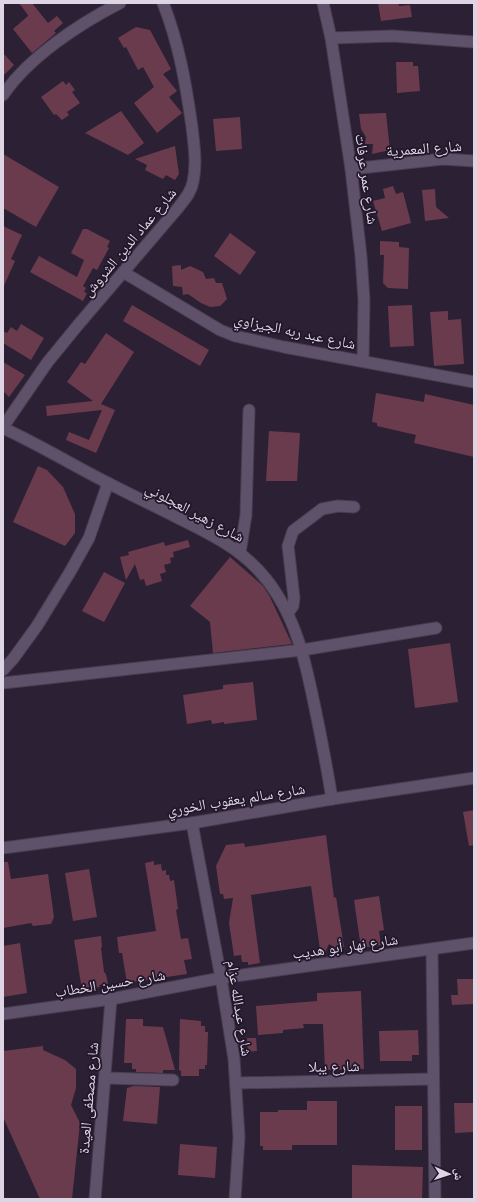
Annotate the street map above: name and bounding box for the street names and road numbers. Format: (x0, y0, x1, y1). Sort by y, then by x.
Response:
street label: شارع عمر عرفات (350, 132, 383, 226)
street label: شارع المعمرية (386, 136, 463, 161)
street label: شارع عماد الدين الشروش (78, 183, 181, 301)
street label: شارع عبد ربه الجيزاوي (232, 309, 358, 356)
street label: شارع زهير العجلوني (141, 478, 248, 549)
street label: شارع سالم يعقوب الخوري (166, 779, 307, 822)
street label: شارع نهار أبو هديب (291, 929, 399, 964)
street label: شارع عبدالله عزام (222, 959, 257, 1058)
street label: شارع حسين الخطاب (53, 965, 167, 1002)
street label: شارع مصطفى العيدة (74, 1041, 103, 1155)
street label: شارع يبلا (308, 1056, 360, 1077)

